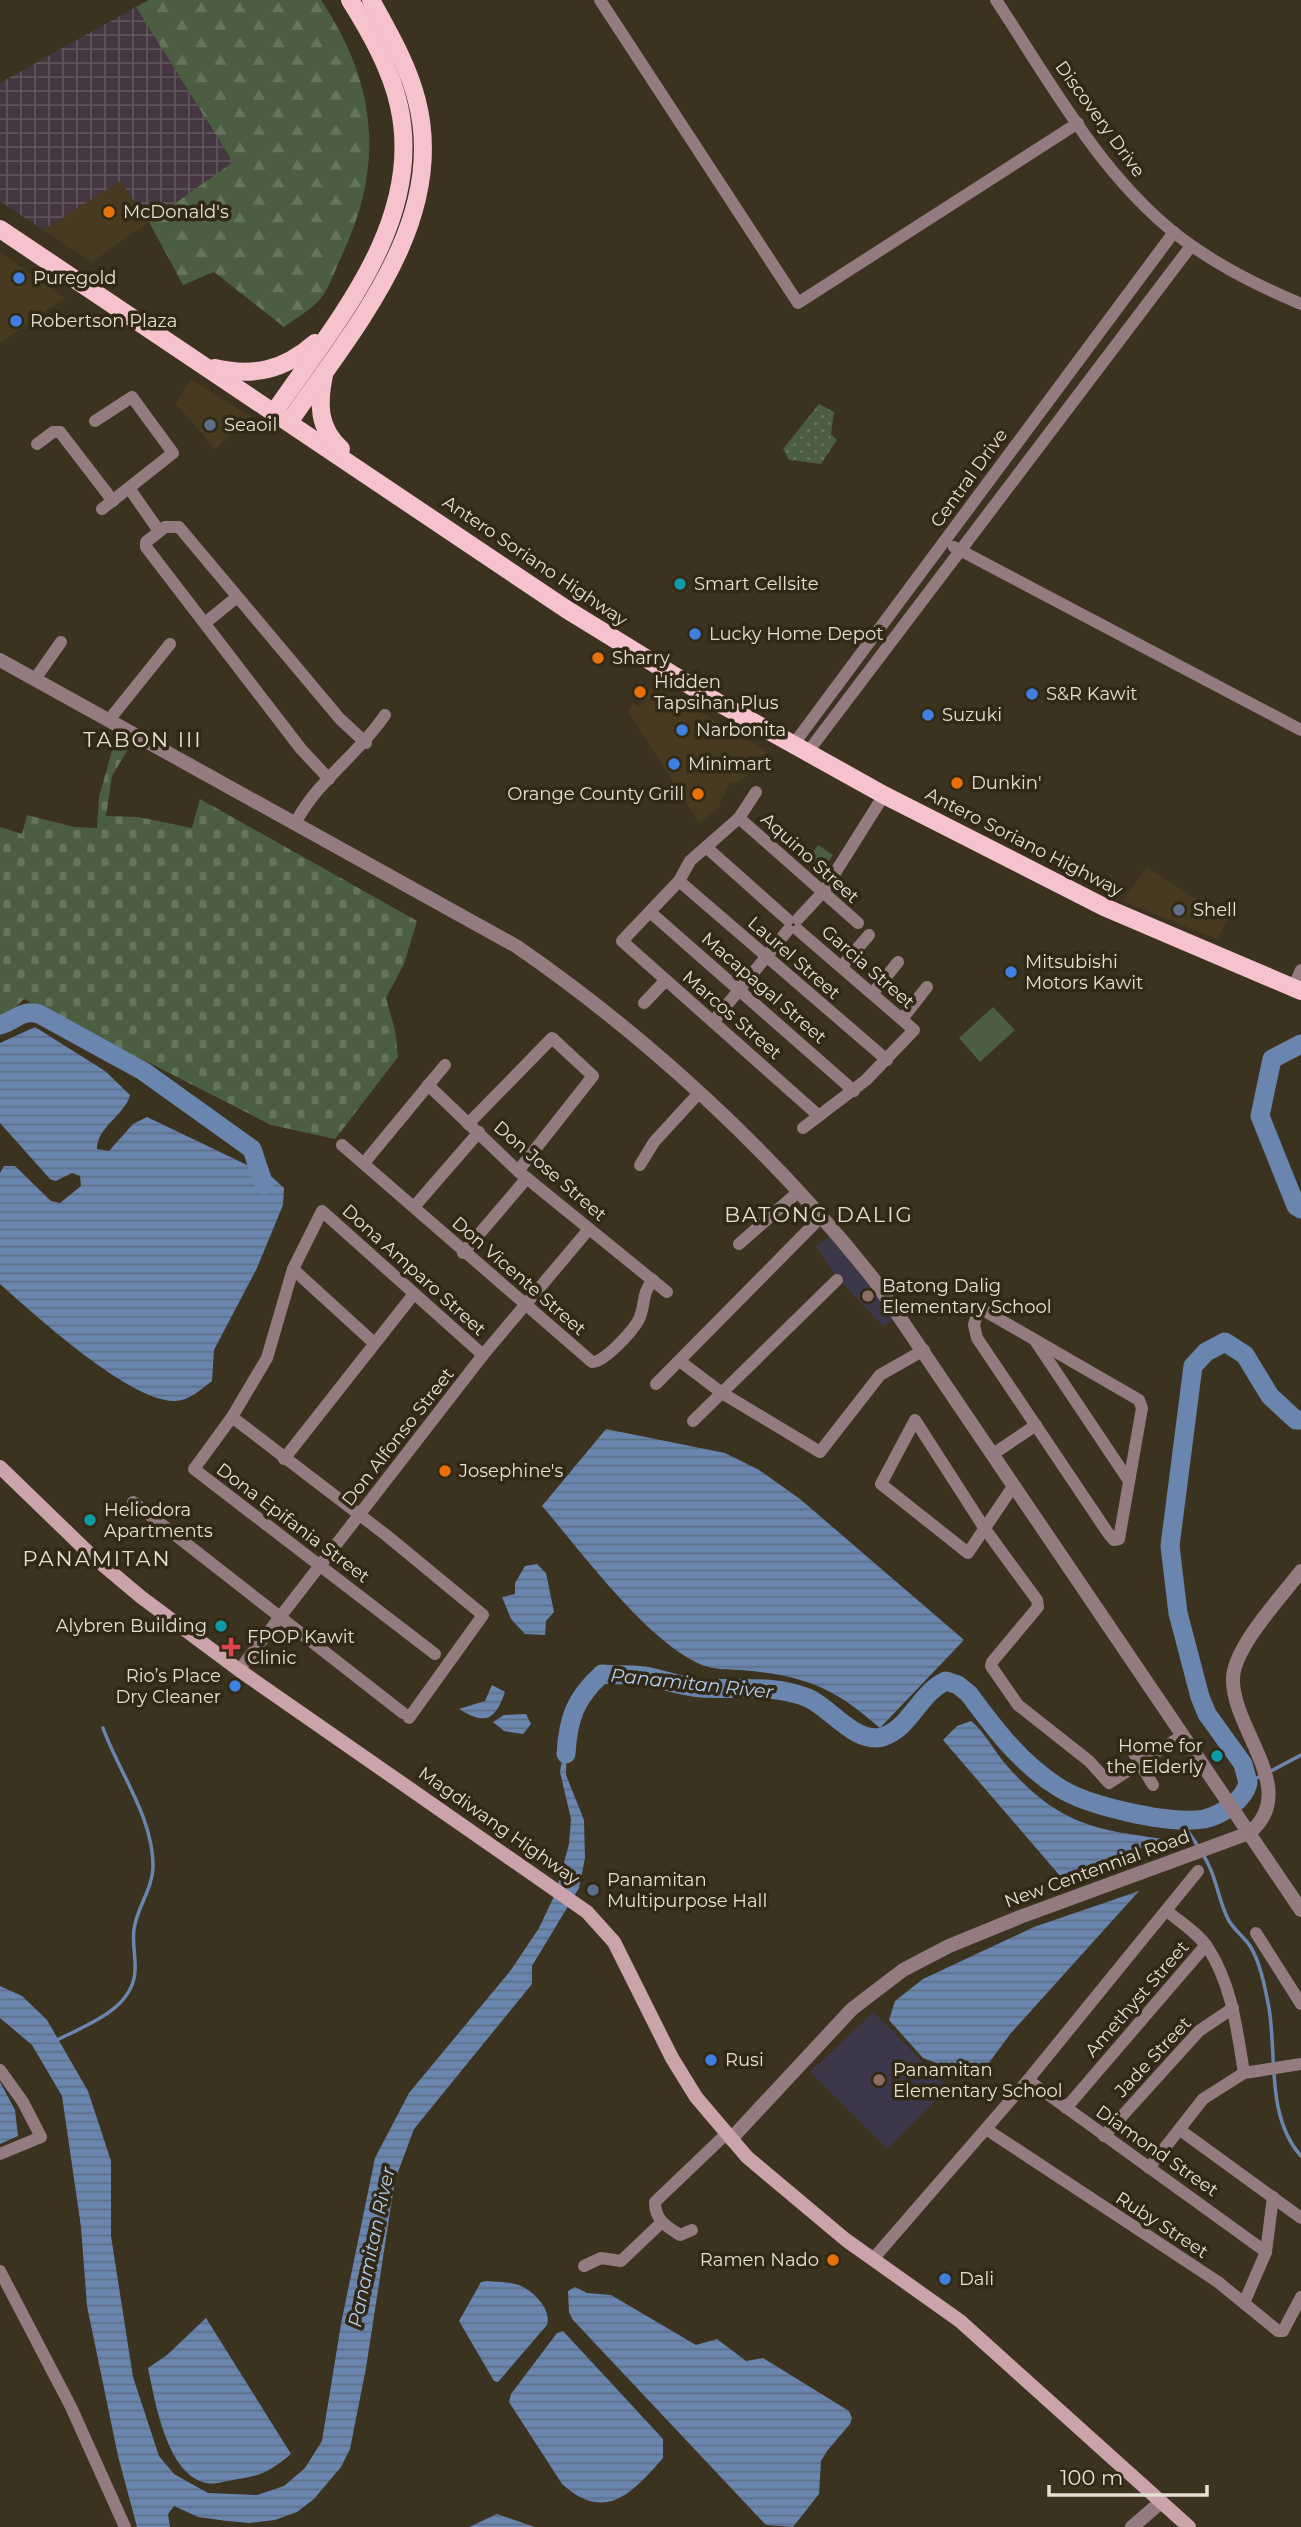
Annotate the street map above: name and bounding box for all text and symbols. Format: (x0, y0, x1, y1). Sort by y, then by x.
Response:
street label: Discovery Drive (1050, 56, 1150, 182)
place label: McDonald's (123, 201, 229, 223)
marker: McDonald's (101, 204, 117, 220)
place label: Puregold (33, 267, 117, 289)
marker: Puregold (11, 270, 27, 286)
place label: Robertson Plaza (30, 310, 177, 332)
marker: Robertson Plaza (8, 313, 24, 329)
place label: Seaoil (224, 414, 277, 436)
marker: Seaoil (202, 417, 218, 433)
street label: Central Drive (926, 424, 1012, 532)
street label: Antero Soriano Highway (438, 491, 632, 631)
place label: Smart Cellsite (694, 573, 819, 595)
marker: Smart Cellsite (672, 576, 688, 592)
place label: Lucky Home Depot (709, 623, 883, 645)
marker: Lucky Home Depot (687, 626, 703, 642)
place label: Sharry (612, 647, 670, 669)
marker: Sharry (590, 650, 606, 666)
place label: Hidden Tapsihan Plus (654, 671, 779, 714)
place label: S&R Kawit (1046, 683, 1138, 705)
marker: Hidden Tapsihan Plus (632, 684, 648, 700)
marker: S&R Kawit (1024, 686, 1040, 702)
place label: Suzuki (942, 704, 1002, 726)
marker: Suzuki (920, 707, 936, 723)
place label: Narbonita (696, 719, 786, 741)
marker: Narbonita (674, 722, 690, 738)
district label: TABON III (83, 727, 203, 752)
place label: Minimart (688, 753, 772, 775)
marker: Minimart (666, 756, 682, 772)
place label: Dunkin' (971, 772, 1042, 794)
marker: Dunkin' (949, 775, 965, 791)
place label: Orange County Grill (507, 783, 684, 805)
street label: Antero Soriano Highway (922, 783, 1126, 901)
marker: Orange County Grill (690, 786, 706, 802)
street label: Aquino Street (756, 808, 864, 908)
place label: Shell (1193, 899, 1237, 921)
marker: Shell (1171, 902, 1187, 918)
street label: Laurel Street (743, 912, 845, 1004)
street label: Garcia Street (817, 921, 919, 1013)
street label: Macapagal Street (697, 928, 831, 1048)
place label: Mitsubishi Motors Kawit (1025, 951, 1143, 994)
marker: Mitsubishi Motors Kawit (1003, 964, 1019, 980)
street label: Marcos Street (678, 966, 786, 1064)
street label: Don Jose Street (489, 1116, 611, 1226)
street label: Dona Amparo Street (338, 1200, 490, 1340)
district label: BATONG DALIG (724, 1202, 914, 1227)
street label: Don Vicente Street (448, 1212, 590, 1340)
place label: Batong Dalig Elementary School (882, 1275, 1052, 1318)
marker: Batong Dalig Elementary School (860, 1288, 876, 1304)
street label: Don Alfonso Street (337, 1363, 459, 1511)
street label: Dona Epifania Street (212, 1458, 374, 1588)
place label: Josephine's (458, 1460, 563, 1482)
marker: Josephine's (437, 1463, 453, 1479)
place label: Heliodora Apartments (104, 1499, 213, 1542)
marker: Heliodora Apartments (82, 1512, 98, 1528)
district label: PANAMITAN (22, 1546, 172, 1571)
place label: Alybren Building (56, 1615, 207, 1637)
marker: Alybren Building (213, 1618, 229, 1634)
place label: FPOP Kawit Clinic (247, 1626, 355, 1669)
marker: FPOP Kawit Clinic (221, 1637, 241, 1657)
water label: Panamitan River (610, 1664, 775, 1704)
place label: Rio’s Place Dry Cleaner (115, 1665, 221, 1708)
marker: Rio’s Place Dry Cleaner (227, 1678, 243, 1694)
place label: Home for the Elderly (1106, 1735, 1203, 1778)
marker: Home for the Elderly (1209, 1748, 1225, 1764)
street label: Magdiwang Highway (414, 1762, 584, 1890)
street label: New Centennial Road (1001, 1825, 1193, 1913)
place label: Panamitan Multipurpose Hall (607, 1869, 767, 1912)
marker: Panamitan Multipurpose Hall (585, 1882, 601, 1898)
street label: Amethyst Street (1081, 1936, 1193, 2062)
street label: Jade Street (1110, 2012, 1196, 2102)
place label: Rusi (725, 2049, 764, 2071)
marker: Rusi (703, 2052, 719, 2068)
place label: Panamitan Elementary School (893, 2059, 1063, 2102)
marker: Panamitan Elementary School (871, 2072, 887, 2088)
street label: Diamond Street (1092, 2101, 1222, 2201)
water label: Panamitan River (343, 2164, 400, 2329)
street label: Ruby Street (1112, 2187, 1212, 2263)
place label: Ramen Nado (700, 2249, 819, 2271)
marker: Ramen Nado (825, 2252, 841, 2268)
place label: Dali (959, 2268, 994, 2290)
marker: Dali (937, 2271, 953, 2287)
scale bar (1049, 2454, 1206, 2498)
text: 100 m (1060, 2465, 1123, 2490)

